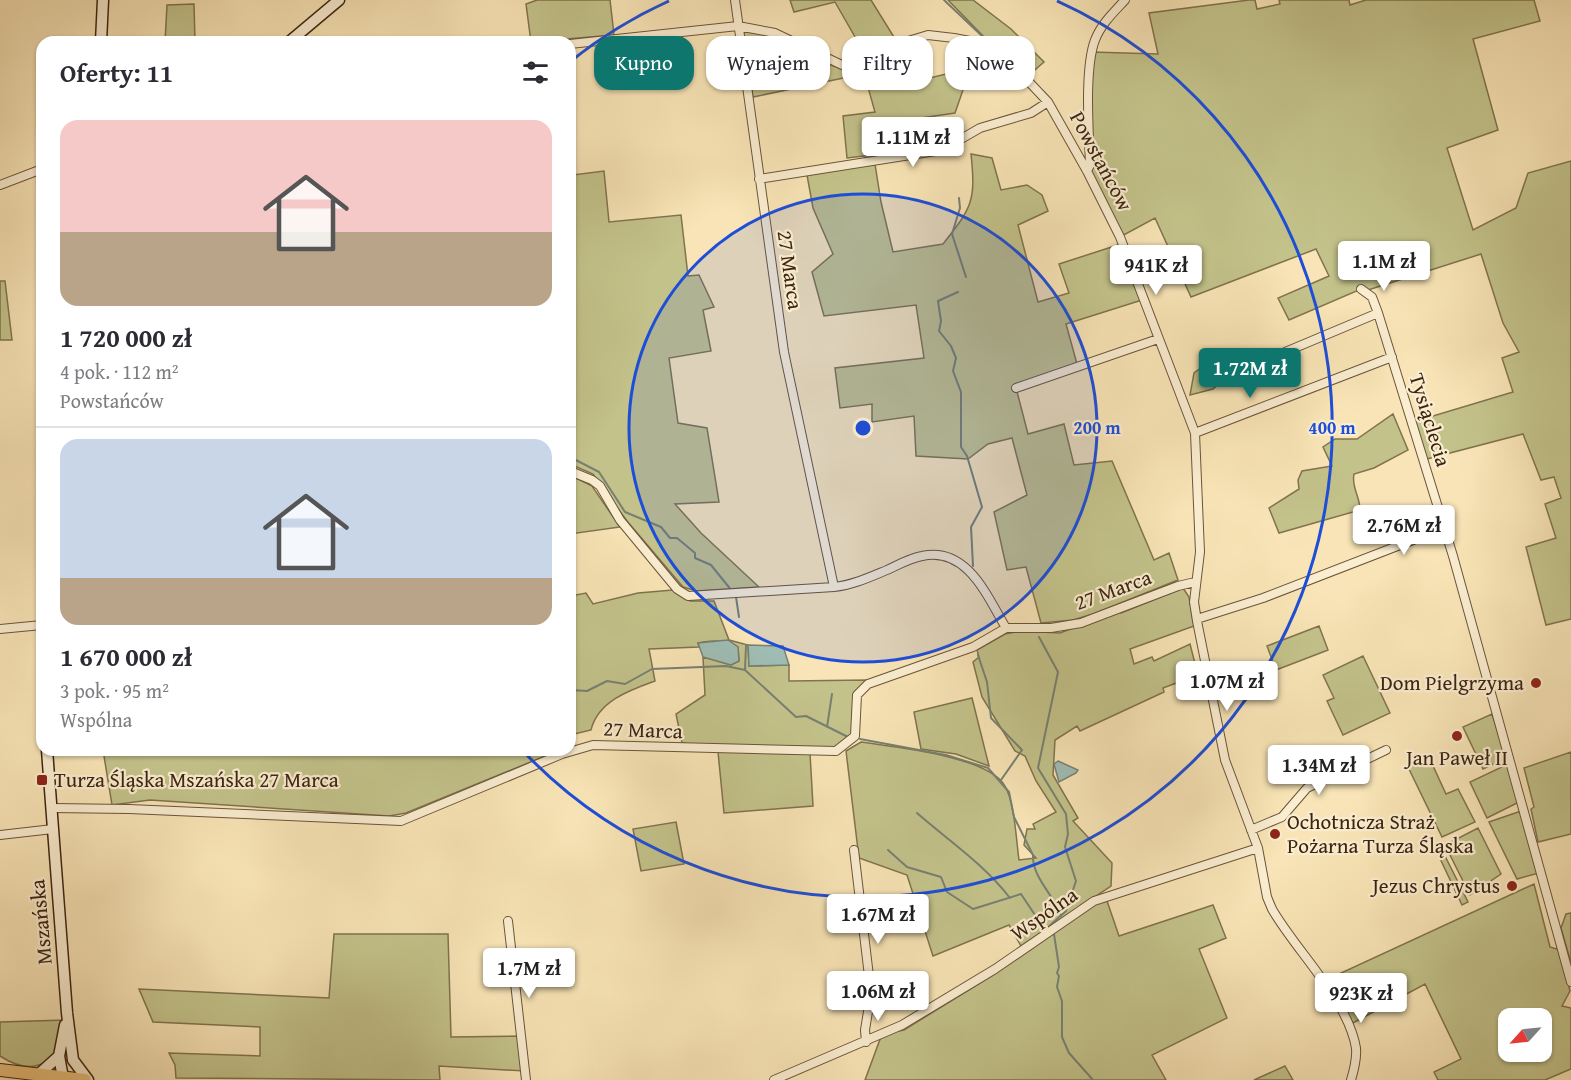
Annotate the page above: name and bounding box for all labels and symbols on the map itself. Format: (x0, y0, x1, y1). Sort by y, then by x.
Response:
street label: Powstańców (1062, 105, 1141, 216)
pin: 1.11M zł (851, 117, 975, 168)
street label: 27 Marca (770, 228, 811, 312)
pin: 1.1M zł (1329, 241, 1439, 292)
pin: 941K zł (1101, 245, 1211, 296)
pin: 1.72M zł (1188, 348, 1312, 399)
street label: Tysiąclecia (1402, 369, 1459, 470)
text: 200 m (1073, 414, 1121, 441)
text: 400 m (1308, 414, 1356, 441)
centre of rings (853, 418, 873, 438)
pin: 2.76M zł (1342, 505, 1466, 556)
street label: 27 Marca (1070, 561, 1156, 618)
pin: 1.07M zł (1165, 661, 1289, 712)
place label: Dom Pielgrzyma (1380, 667, 1524, 698)
marker: Dom Pielgrzyma (1529, 676, 1543, 690)
street label: 27 Marca (603, 713, 683, 746)
marker: Jan Paweł II (1450, 729, 1464, 743)
place label: Jan Paweł II (1403, 742, 1508, 773)
pin: 1.34M zł (1257, 745, 1381, 796)
place label: Turza Śląska Mszańska 27 Marca (54, 764, 339, 795)
marker: Turza Śląska Mszańska 27 Marca (35, 773, 49, 787)
place label: Ochotnicza Straż Pożarna Turza Śląska (1287, 806, 1474, 861)
marker: Ochotnicza Straż Pożarna Turza Śląska (1268, 827, 1282, 841)
place label: Jezus Chrystus (1369, 870, 1500, 901)
street label: Mszańska (21, 878, 60, 966)
street label: Wspólna (1004, 879, 1084, 948)
marker: Jezus Chrystus (1505, 879, 1519, 893)
pin: 1.67M zł (816, 894, 940, 945)
pin: 1.7M zł (474, 948, 584, 999)
pin: 1.06M zł (816, 971, 940, 1022)
pin: 923K zł (1306, 973, 1416, 1024)
north arrow (1498, 1008, 1552, 1062)

